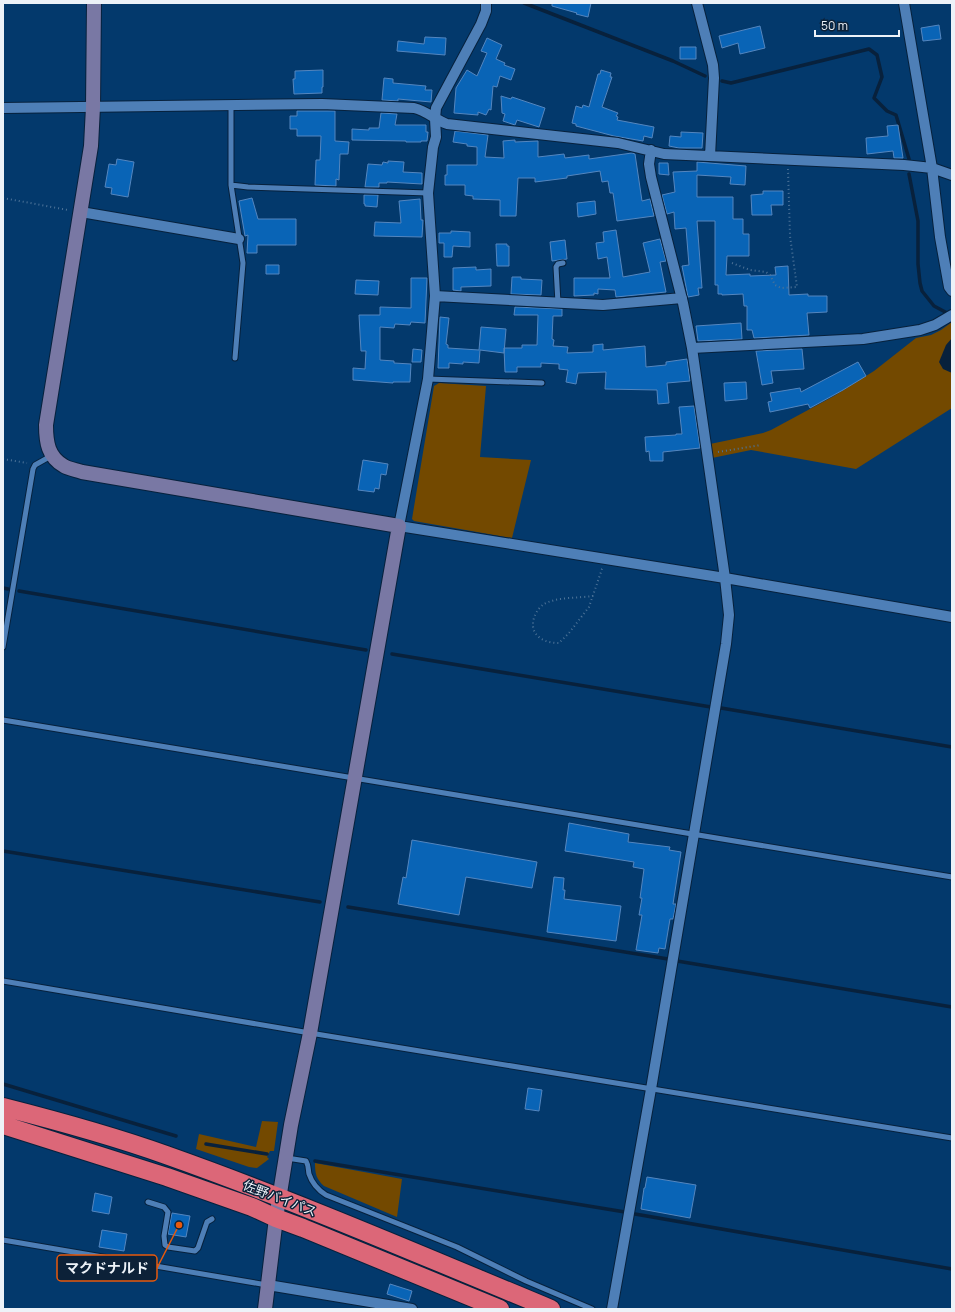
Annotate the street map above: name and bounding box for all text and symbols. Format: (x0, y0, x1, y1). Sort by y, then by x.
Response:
scale bar (815, 12, 899, 38)
text: 50 m (821, 17, 848, 34)
street label: 佐野バイパス (240, 1176, 320, 1220)
callout: マクドナルド (57, 1255, 157, 1281)
text: マクドナルド (65, 1258, 149, 1277)

